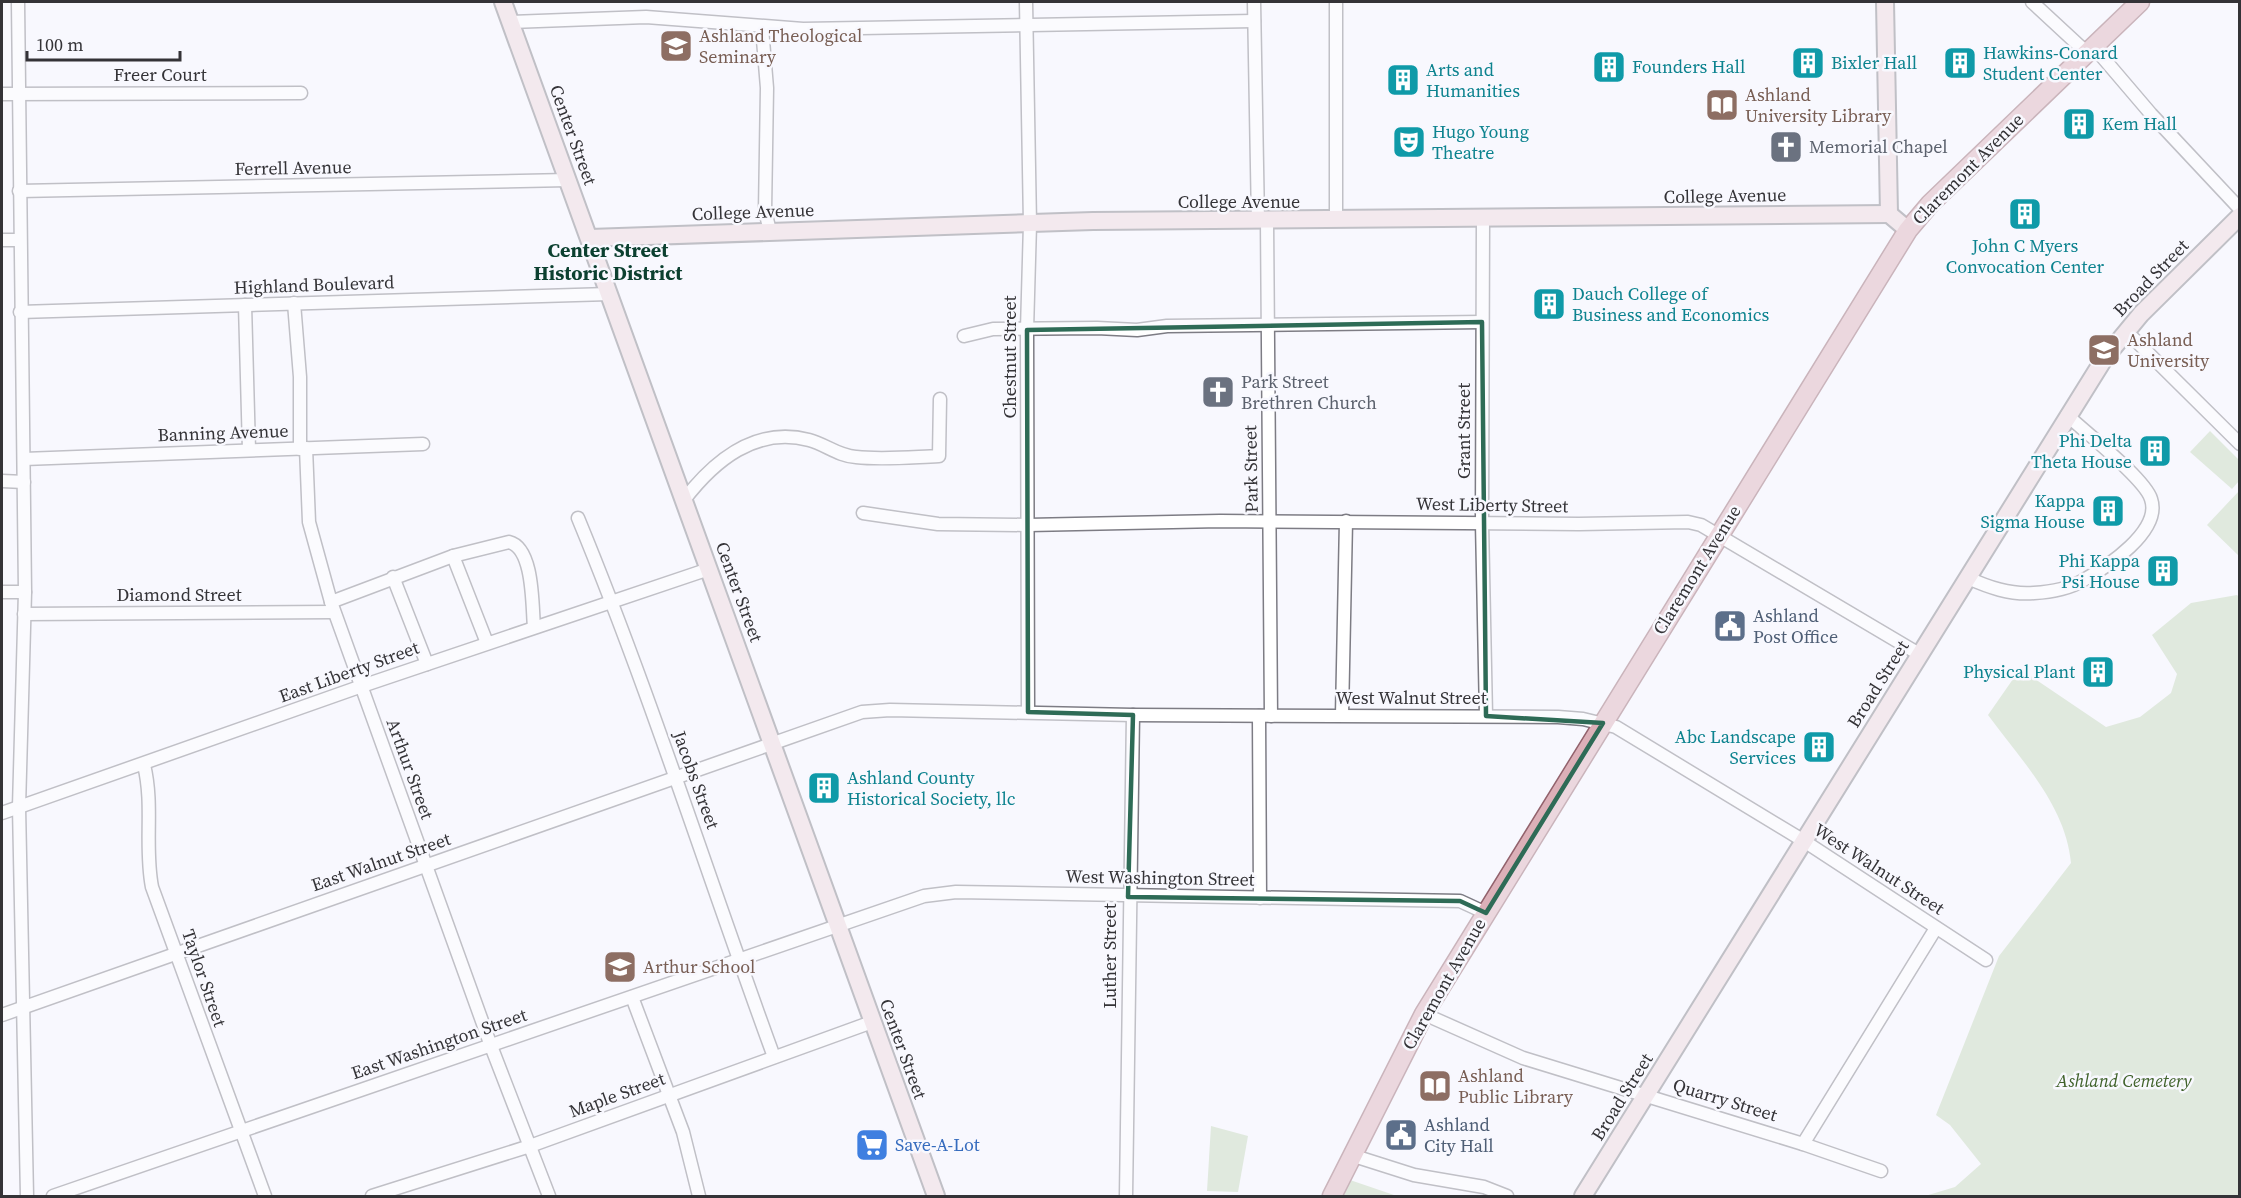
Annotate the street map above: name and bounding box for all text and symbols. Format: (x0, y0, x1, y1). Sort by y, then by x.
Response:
place label: Ashland Theological Seminary (699, 23, 862, 69)
scale bar (27, 24, 180, 62)
school or university icon: Ashland Theological Seminary (658, 28, 694, 64)
text: 100 m (36, 32, 83, 57)
place label: Hawkins-Conard Student Center (1983, 40, 2118, 86)
building icon: Bixler Hall (1790, 45, 1826, 81)
building icon: Hawkins-Conard Student Center (1942, 45, 1978, 81)
building icon: Founders Hall (1591, 49, 1627, 85)
place label: Bixler Hall (1831, 50, 1917, 75)
place label: Founders Hall (1632, 54, 1745, 79)
place label: Arts and Humanities (1426, 57, 1520, 103)
street label: Freer Court (113, 62, 207, 87)
building icon: Arts and Humanities (1385, 62, 1421, 98)
street label: Center Street (544, 81, 603, 188)
place label: Ashland University Library (1745, 82, 1892, 128)
library icon: Ashland University Library (1704, 87, 1740, 123)
building icon: Kem Hall (2061, 106, 2097, 142)
street label: Claremont Avenue (1906, 107, 2029, 230)
place label: Kem Hall (2102, 111, 2177, 136)
place label: Hugo Young Theatre (1432, 119, 1529, 165)
theatre icon: Hugo Young Theatre (1391, 124, 1427, 160)
church icon: Memorial Chapel (1768, 129, 1804, 165)
place label: Memorial Chapel (1809, 134, 1948, 159)
street label: Ferrell Avenue (234, 154, 352, 181)
street label: College Avenue (1663, 182, 1786, 209)
street label: College Avenue (1178, 189, 1300, 214)
building icon: John C Myers Convocation Center (2007, 196, 2043, 232)
street label: College Avenue (691, 197, 815, 226)
place label: John C Myers Convocation Center (1946, 233, 2105, 279)
street label: Broad Street (2107, 233, 2194, 322)
district label: Center Street Historic District (534, 236, 683, 287)
street label: Highland Boulevard (233, 269, 395, 300)
place label: Dauch College of Business and Economics (1572, 281, 1770, 327)
building icon: Dauch College of Business and Economics (1531, 286, 1567, 322)
street label: Chestnut Street (997, 295, 1022, 418)
place label: Ashland University (2127, 327, 2210, 373)
school or university icon: Ashland University (2086, 332, 2122, 368)
place label: Park Street Brethren Church (1241, 369, 1377, 415)
church icon: Park Street Brethren Church (1200, 374, 1236, 410)
street label: Grant Street (1451, 383, 1476, 479)
street label: Banning Avenue (157, 418, 289, 447)
street label: Park Street (1237, 425, 1264, 513)
place label: Phi Delta Theta House (2031, 428, 2133, 474)
building icon: Phi Delta Theta House (2137, 433, 2173, 469)
place label: Kappa Sigma House (1981, 488, 2086, 534)
street label: West Liberty Street (1416, 491, 1569, 518)
building icon: Kappa Sigma House (2090, 493, 2126, 529)
street label: Claremont Avenue (1647, 500, 1746, 639)
street label: Center Street (710, 538, 769, 645)
place label: Phi Kappa Psi House (2058, 548, 2141, 594)
building icon: Phi Kappa Psi House (2145, 553, 2181, 589)
street label: Diamond Street (116, 582, 242, 607)
place label: Ashland Post Office (1753, 603, 1838, 649)
public building icon: Ashland Post Office (1712, 608, 1748, 644)
street label: East Liberty Street (275, 635, 422, 708)
street label: Broad Street (1841, 635, 1914, 732)
building icon: Physical Plant (2080, 654, 2116, 690)
place label: Physical Plant (1963, 659, 2075, 684)
street label: West Walnut Street (1335, 685, 1487, 710)
street label: Arthur Street (381, 715, 440, 823)
place label: Abc Landscape Services (1675, 724, 1796, 770)
street label: Jacobs Street (667, 726, 726, 833)
building icon: Abc Landscape Services (1801, 729, 1837, 765)
place label: Ashland County Historical Society, llc (847, 765, 1016, 811)
building icon: Ashland County Historical Society, llc (806, 770, 842, 806)
street label: West Walnut Street (1809, 817, 1950, 920)
street label: East Walnut Street (308, 826, 454, 897)
street label: West Washington Street (1065, 863, 1255, 892)
street label: Luther Street (1097, 903, 1122, 1008)
street label: Claremont Avenue (1396, 913, 1491, 1054)
street label: Taylor Street (176, 926, 233, 1030)
school or university icon: Arthur School (602, 949, 638, 985)
place label: Arthur School (643, 954, 755, 979)
street label: Center Street (874, 995, 933, 1102)
street label: East Washington Street (348, 1002, 530, 1085)
street label: Broad Street (1585, 1048, 1658, 1145)
place label: Ashland Public Library (1458, 1063, 1574, 1109)
street label: Maple Street (565, 1066, 668, 1123)
library icon: Ashland Public Library (1417, 1068, 1453, 1104)
park label: Ashland Cemetery (2055, 1068, 2192, 1093)
street label: Quarry Street (1670, 1072, 1780, 1127)
place label: Ashland City Hall (1424, 1112, 1494, 1158)
public building icon: Ashland City Hall (1383, 1117, 1419, 1153)
supermarket icon: Save-A-Lot (854, 1127, 890, 1163)
place label: Save-A-Lot (895, 1132, 980, 1157)

